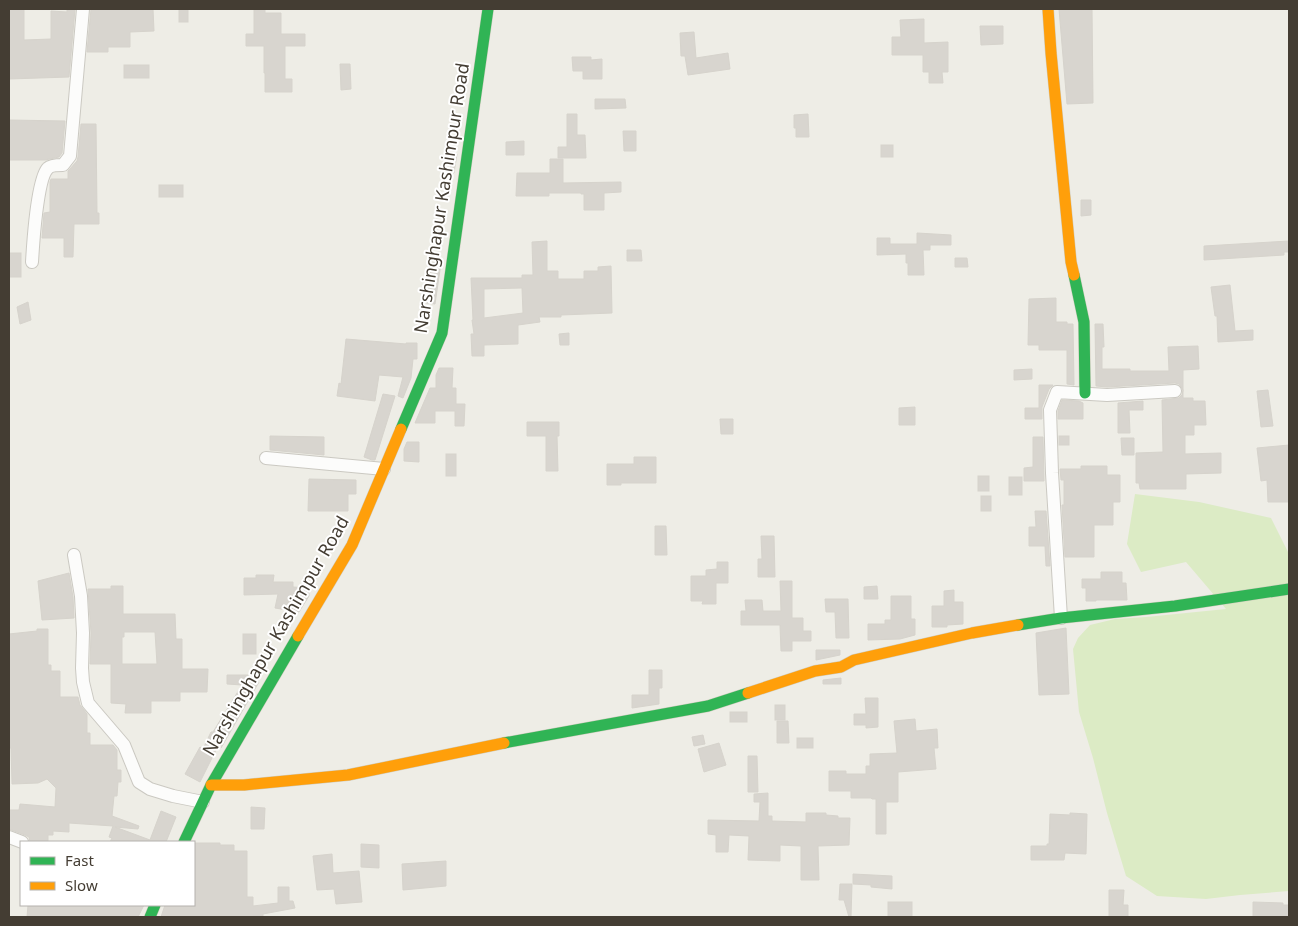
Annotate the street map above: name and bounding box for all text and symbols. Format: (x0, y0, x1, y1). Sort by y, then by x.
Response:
street label: Narshinghapur Kashimpur Road (408, 61, 474, 335)
street label: Narshinghapur Kashimpur Road (196, 511, 354, 760)
legend (20, 841, 195, 906)
text: Fast (65, 850, 94, 870)
text: Slow (65, 875, 98, 895)

